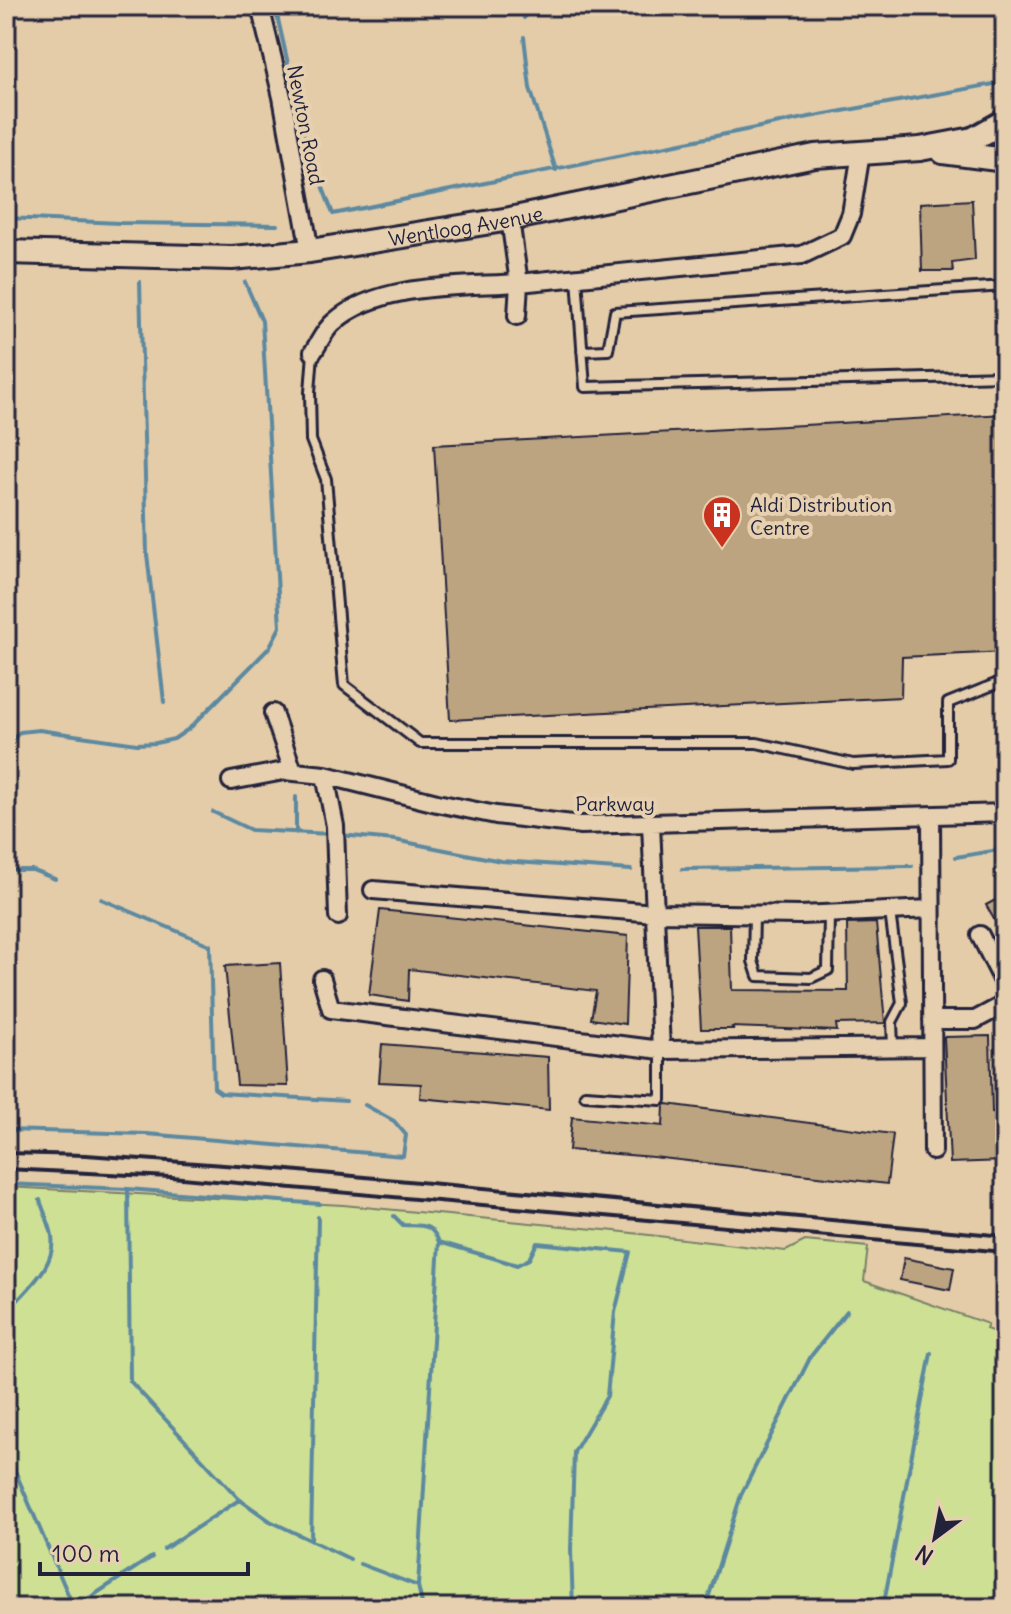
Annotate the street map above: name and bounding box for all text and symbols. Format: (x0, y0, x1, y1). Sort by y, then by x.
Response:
street label: Newton Road (282, 63, 330, 187)
street label: Wentloog Avenue (386, 200, 545, 251)
place label: Aldi Distribution Centre (750, 492, 892, 540)
building icon: Aldi Distribution Centre (701, 494, 743, 549)
street label: Parkway (575, 791, 655, 816)
north arrow (895, 1498, 975, 1578)
scale bar (40, 1526, 248, 1576)
text: 100 m (52, 1538, 120, 1568)
text: N (911, 1539, 938, 1571)

